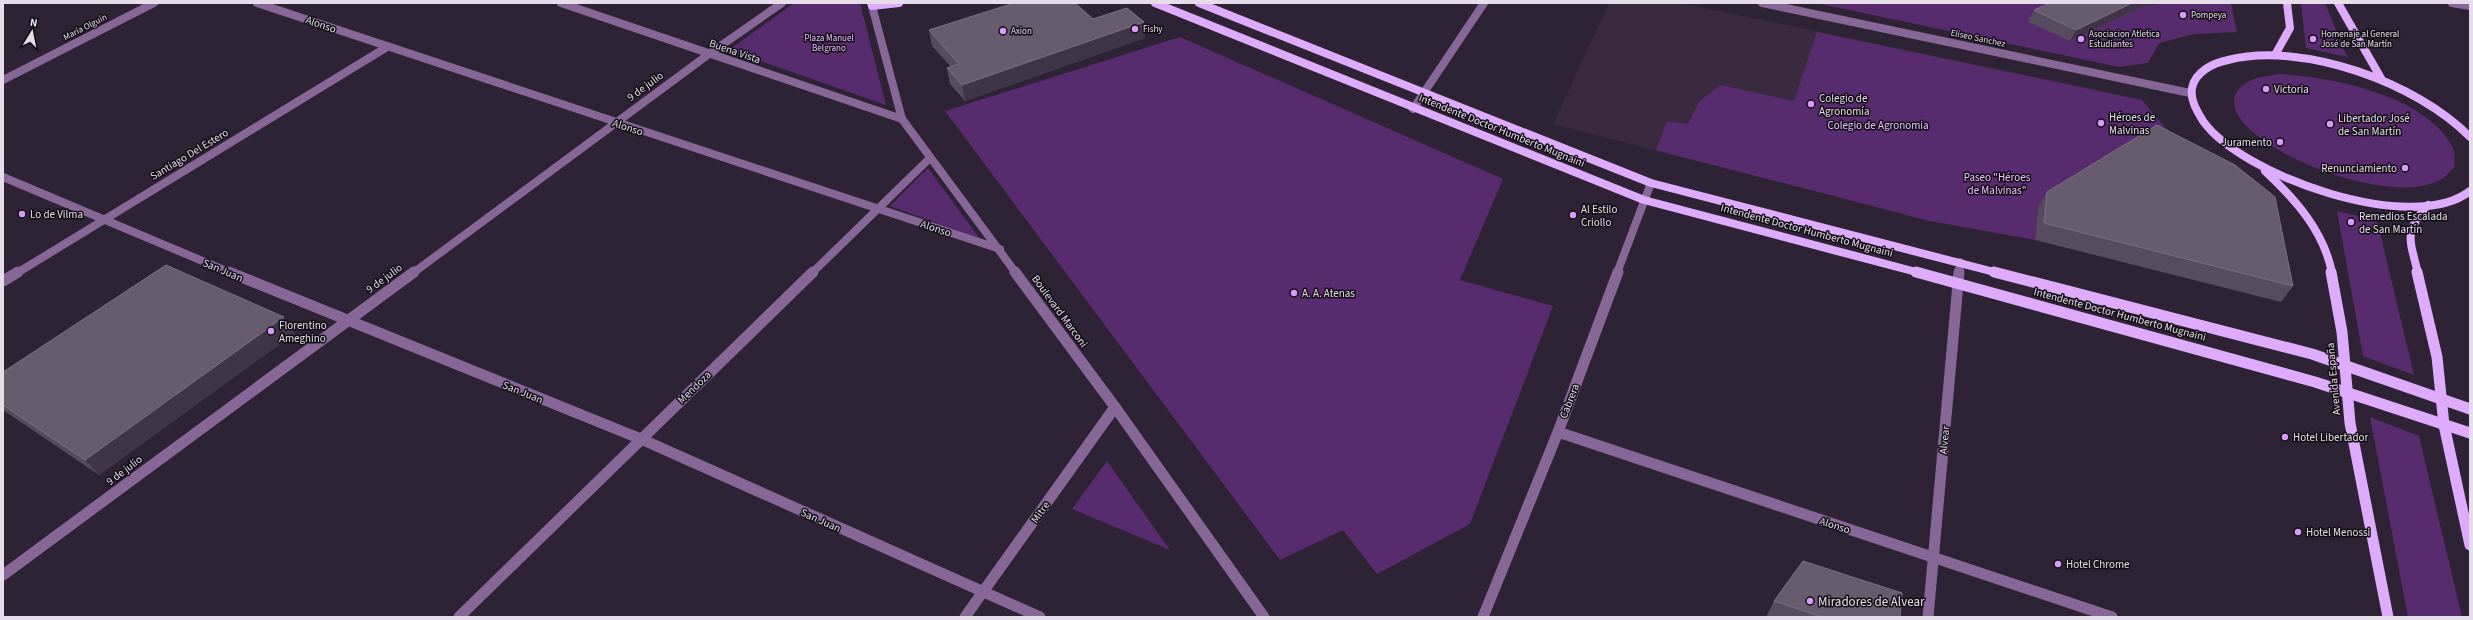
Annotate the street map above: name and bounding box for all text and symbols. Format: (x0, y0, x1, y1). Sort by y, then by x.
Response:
place label: Pompeya (2191, 9, 2226, 22)
marker: Pompeya (2178, 10, 2188, 20)
street label: María Olguín (61, 11, 109, 44)
north arrow (12, 12, 52, 52)
street label: Alonso (304, 12, 338, 37)
text: N (29, 15, 39, 31)
place label: Fishy (1143, 23, 1163, 36)
marker: Fishy (1130, 24, 1140, 34)
place label: Axion (1011, 25, 1032, 38)
marker: Axion (998, 26, 1008, 36)
street label: Eliseo Sanchez (1949, 26, 2007, 51)
place label: Asociacion Atletica Estudiantes (2089, 28, 2160, 51)
place label: Homenaje al General José de San Martín (2321, 28, 2399, 51)
park label: Plaza Manuel Belgrano (804, 32, 854, 55)
marker: Asociacion Atletica Estudiantes (2076, 34, 2086, 44)
marker: Homenaje al General José de San Martín (2308, 34, 2318, 44)
street label: Buena Vista (707, 36, 763, 67)
street label: 9 de julio (624, 68, 667, 105)
place label: Victoria (2274, 82, 2309, 97)
marker: Victoria (2261, 84, 2271, 94)
street label: Intendente Doctor Humberto Mugnaini (1417, 90, 1587, 171)
place label: Colegio de Agronomía (1819, 91, 1870, 119)
marker: Colegio de Agronomía (1806, 99, 1816, 109)
place label: Héroes de Malvinas (2109, 110, 2156, 138)
place label: Libertador José de San Martín (2338, 111, 2410, 139)
street label: Alonso (611, 116, 645, 139)
park label: Colegio de Agronomia (1827, 118, 1929, 133)
marker: Héroes de Malvinas (2096, 118, 2106, 128)
marker: Libertador José de San Martín (2325, 119, 2335, 129)
street label: Santiago Del Estero (147, 125, 231, 184)
place label: Juramento (2222, 135, 2272, 150)
marker: Juramento (2275, 137, 2285, 147)
place label: Renunciamiento (2321, 161, 2397, 176)
marker: Renunciamiento (2400, 163, 2410, 173)
park label: Paseo "Héroes de Malvinas" (1964, 170, 2031, 198)
street label: Intendente Doctor Humberto Mugnaini (1719, 200, 1895, 261)
place label: Al Estilo Criollo (1581, 202, 1617, 230)
place label: Lo de Vilma (30, 207, 83, 222)
marker: Lo de Vilma (17, 209, 27, 219)
place label: Remedios Escalada de San Martín (2359, 209, 2448, 237)
marker: Al Estilo Criollo (1568, 210, 1578, 220)
street label: Alonso (919, 217, 953, 240)
marker: Remedios Escalada de San Martín (2346, 217, 2356, 227)
street label: San Juan (200, 255, 245, 286)
street label: 9 de julio (363, 260, 406, 297)
street label: Boulevard Marconi (1028, 272, 1091, 350)
street label: Intendente Doctor Humberto Mugnaini (2032, 284, 2208, 345)
place label: A. A. Atenas (1302, 286, 1355, 301)
marker: A. A. Atenas (1289, 288, 1299, 298)
place label: Florentino Ameghino (279, 318, 327, 346)
marker: Florentino Ameghino (266, 326, 276, 336)
street label: Avenida España (2323, 342, 2344, 416)
street label: Mendoza (674, 368, 714, 407)
street label: San Juan (500, 378, 545, 407)
street label: Cabrera (1556, 382, 1583, 421)
street label: Alvear (1936, 425, 1953, 455)
place label: Hotel Libertador (2293, 430, 2368, 445)
marker: Hotel Libertador (2280, 432, 2290, 442)
street label: 9 de julio (103, 452, 145, 489)
street label: Mitre (1027, 498, 1054, 526)
street label: San Juan (798, 505, 843, 536)
street label: Alonso (1818, 514, 1852, 537)
place label: Hotel Menossi (2306, 525, 2370, 540)
marker: Hotel Menossi (2293, 527, 2303, 537)
place label: Hotel Chrome (2066, 557, 2130, 572)
marker: Hotel Chrome (2053, 559, 2063, 569)
place label: Miradores de Alvear (1818, 593, 1925, 611)
marker: Miradores de Alvear (1805, 596, 1815, 606)

